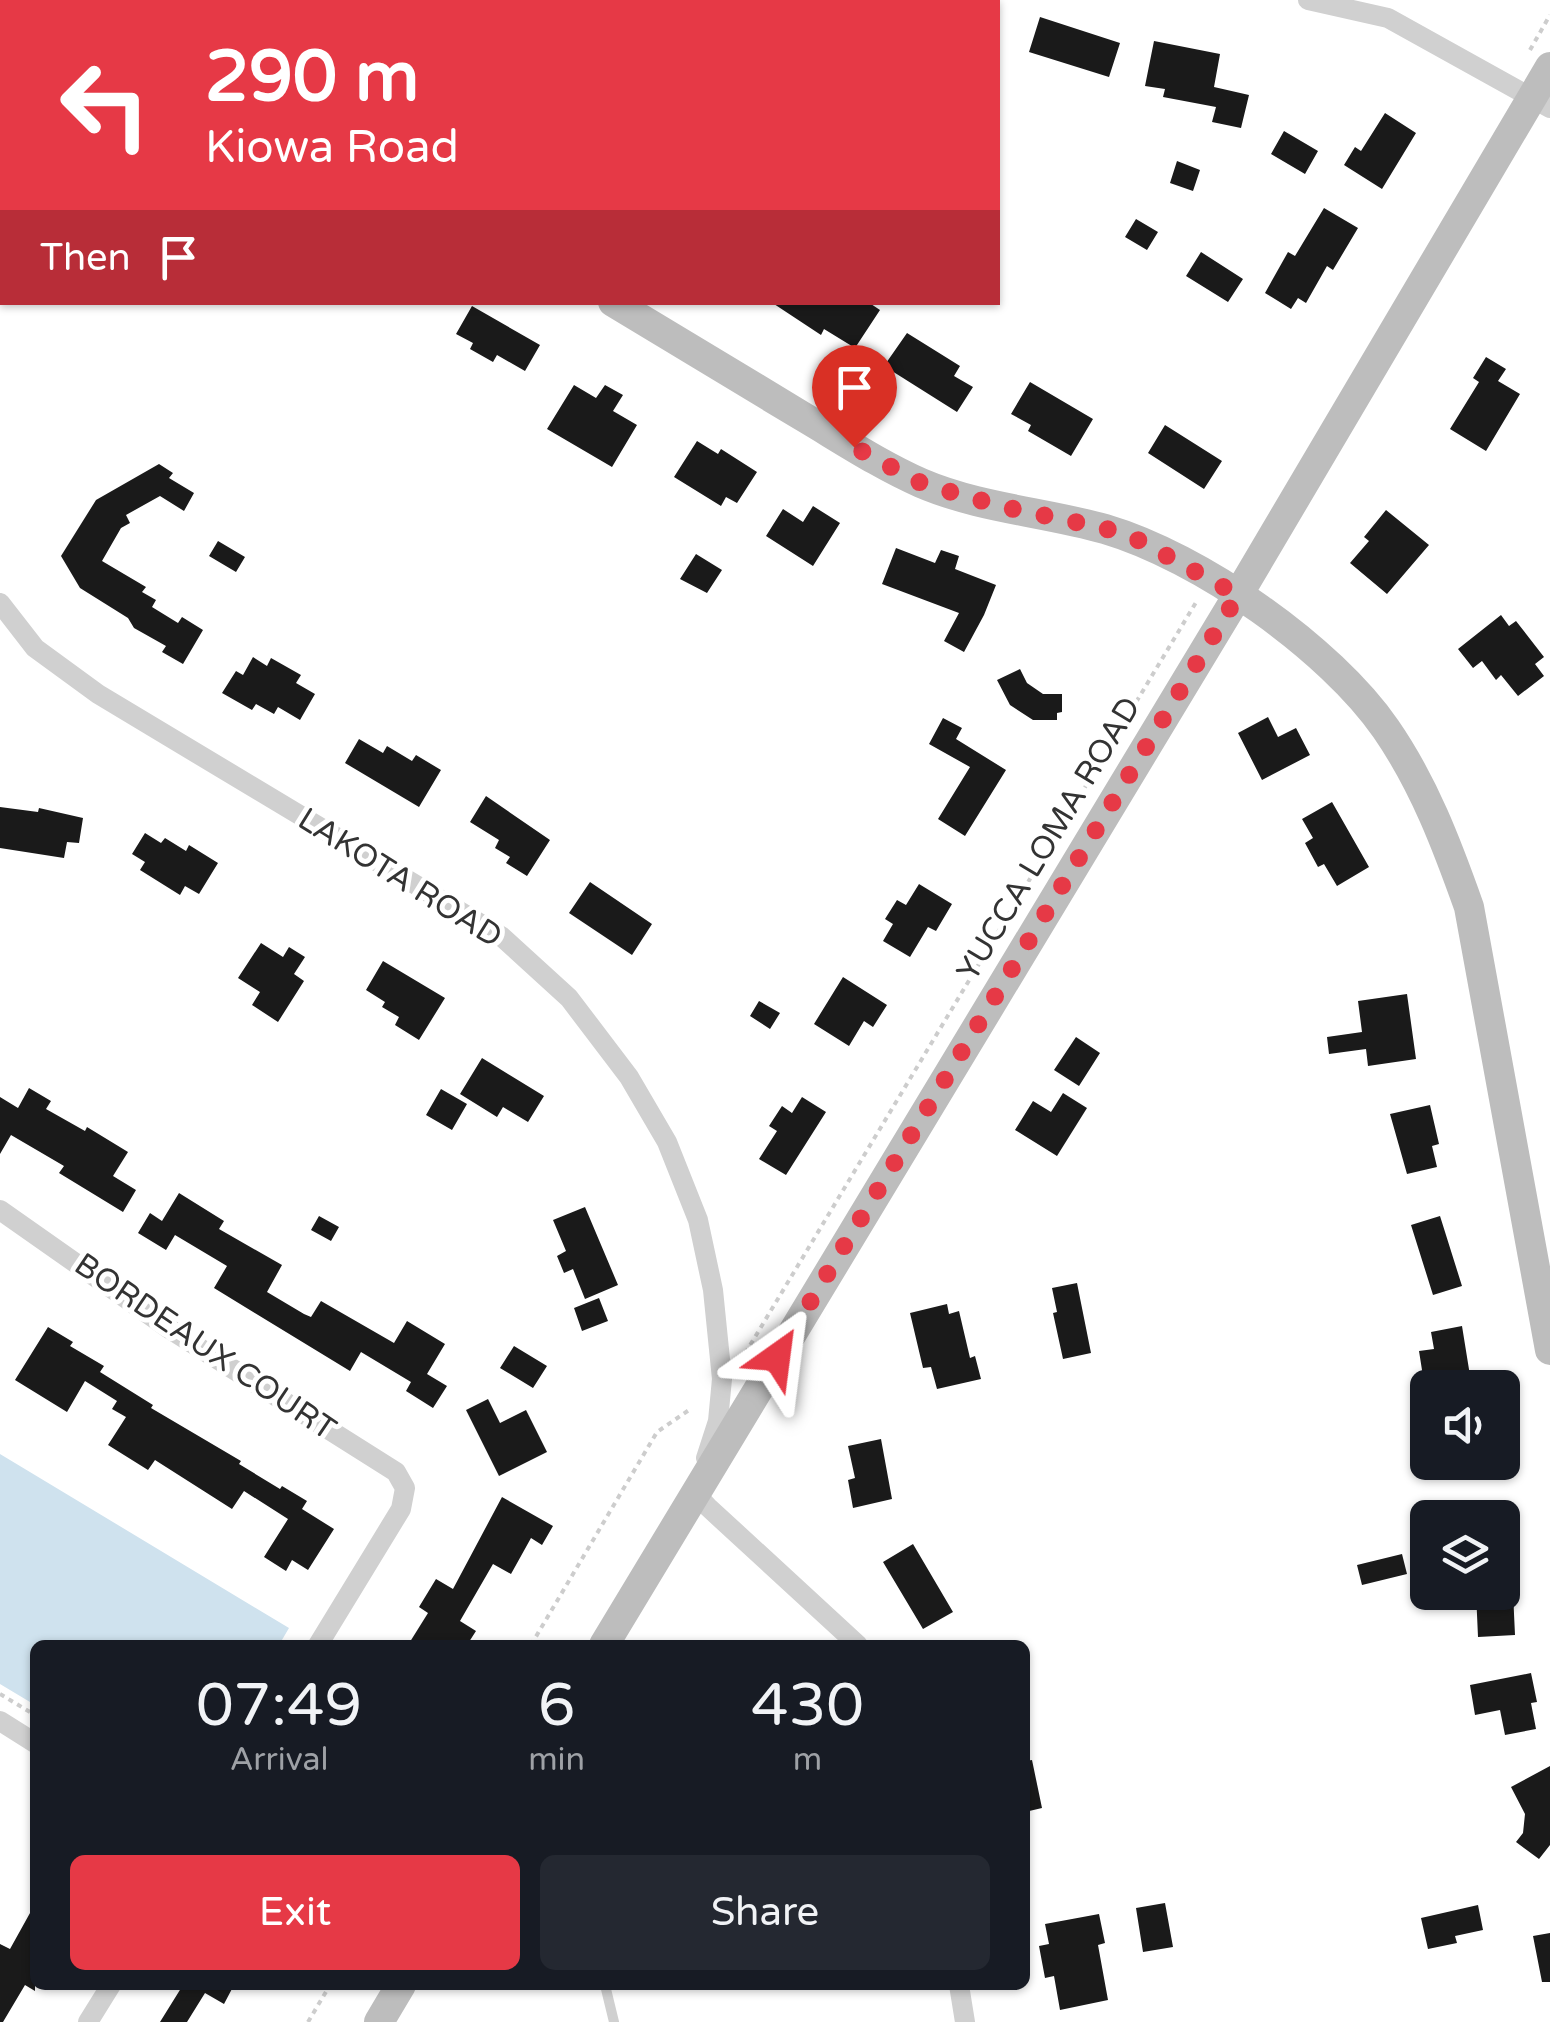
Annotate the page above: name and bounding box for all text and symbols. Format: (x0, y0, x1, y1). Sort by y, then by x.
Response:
text: 290 m (205, 36, 419, 120)
icon: left (40, 40, 170, 170)
text: Kiowa Road (205, 121, 459, 175)
icon: arrive (151, 230, 206, 285)
text: Then (40, 235, 131, 281)
pin (812, 345, 897, 448)
icon: arrive (827, 360, 882, 415)
street label: YUCCA LOMA ROAD (949, 690, 1149, 988)
street label: LAKOTA ROAD (291, 800, 509, 956)
street label: BORDEAUX COURT (67, 1245, 343, 1449)
position arrow (725, 1305, 829, 1409)
map controls (1410, 1370, 1520, 1610)
button: sound (1410, 1370, 1520, 1480)
button: layers (1410, 1500, 1520, 1610)
text: 07:49 (196, 1670, 362, 1742)
text: 6 (538, 1670, 575, 1742)
text: 430 (751, 1670, 864, 1742)
text: Arrival (230, 1741, 329, 1779)
text: min (528, 1741, 585, 1779)
text: m (793, 1741, 822, 1779)
button: Exit (70, 1855, 520, 1970)
button: Share (540, 1855, 990, 1970)

